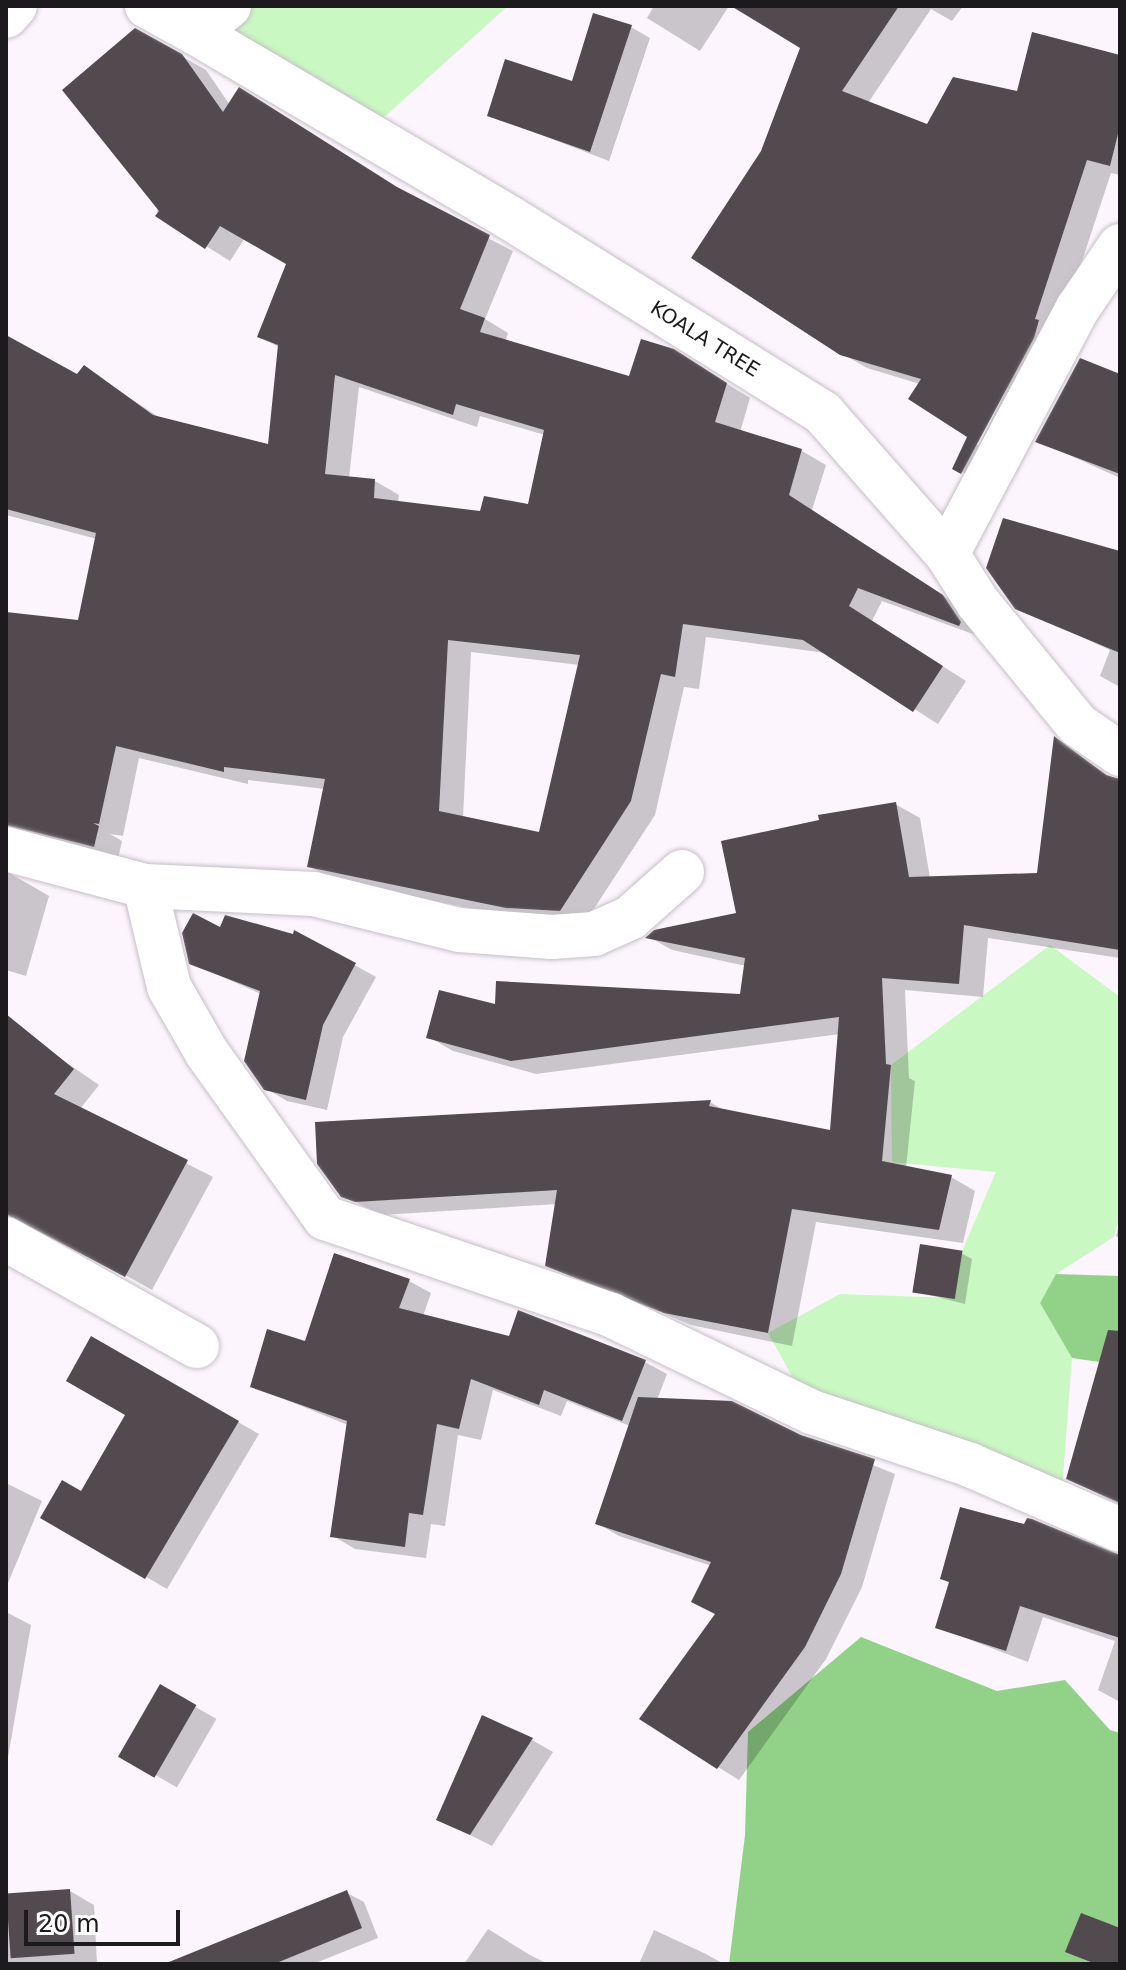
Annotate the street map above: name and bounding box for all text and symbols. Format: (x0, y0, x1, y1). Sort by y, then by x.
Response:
street label: KOALA TREE (646, 296, 764, 382)
scale bar (28, 1894, 184, 1944)
text: 20 m (38, 1910, 100, 1938)

